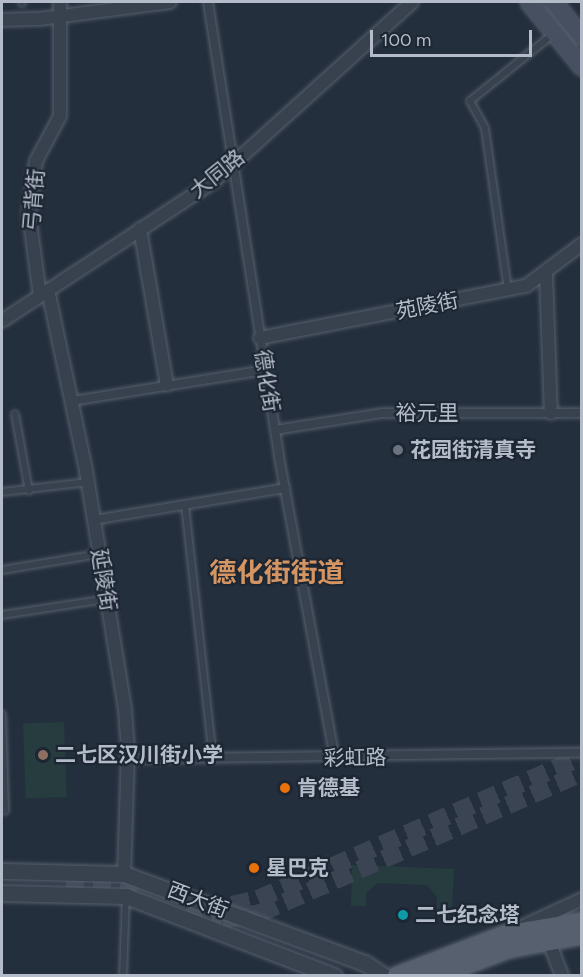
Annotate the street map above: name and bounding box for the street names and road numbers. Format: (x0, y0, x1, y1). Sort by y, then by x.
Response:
street label: 大同路 (185, 144, 249, 204)
street label: 弓背街 (19, 168, 49, 232)
street label: 苑陵街 (394, 288, 460, 324)
street label: 德化街 (250, 348, 284, 414)
street label: 裕元里 (396, 400, 458, 426)
street label: 延陵街 (87, 547, 121, 613)
street label: 彩虹路 (323, 745, 387, 771)
street label: 西大街 (164, 877, 232, 923)

